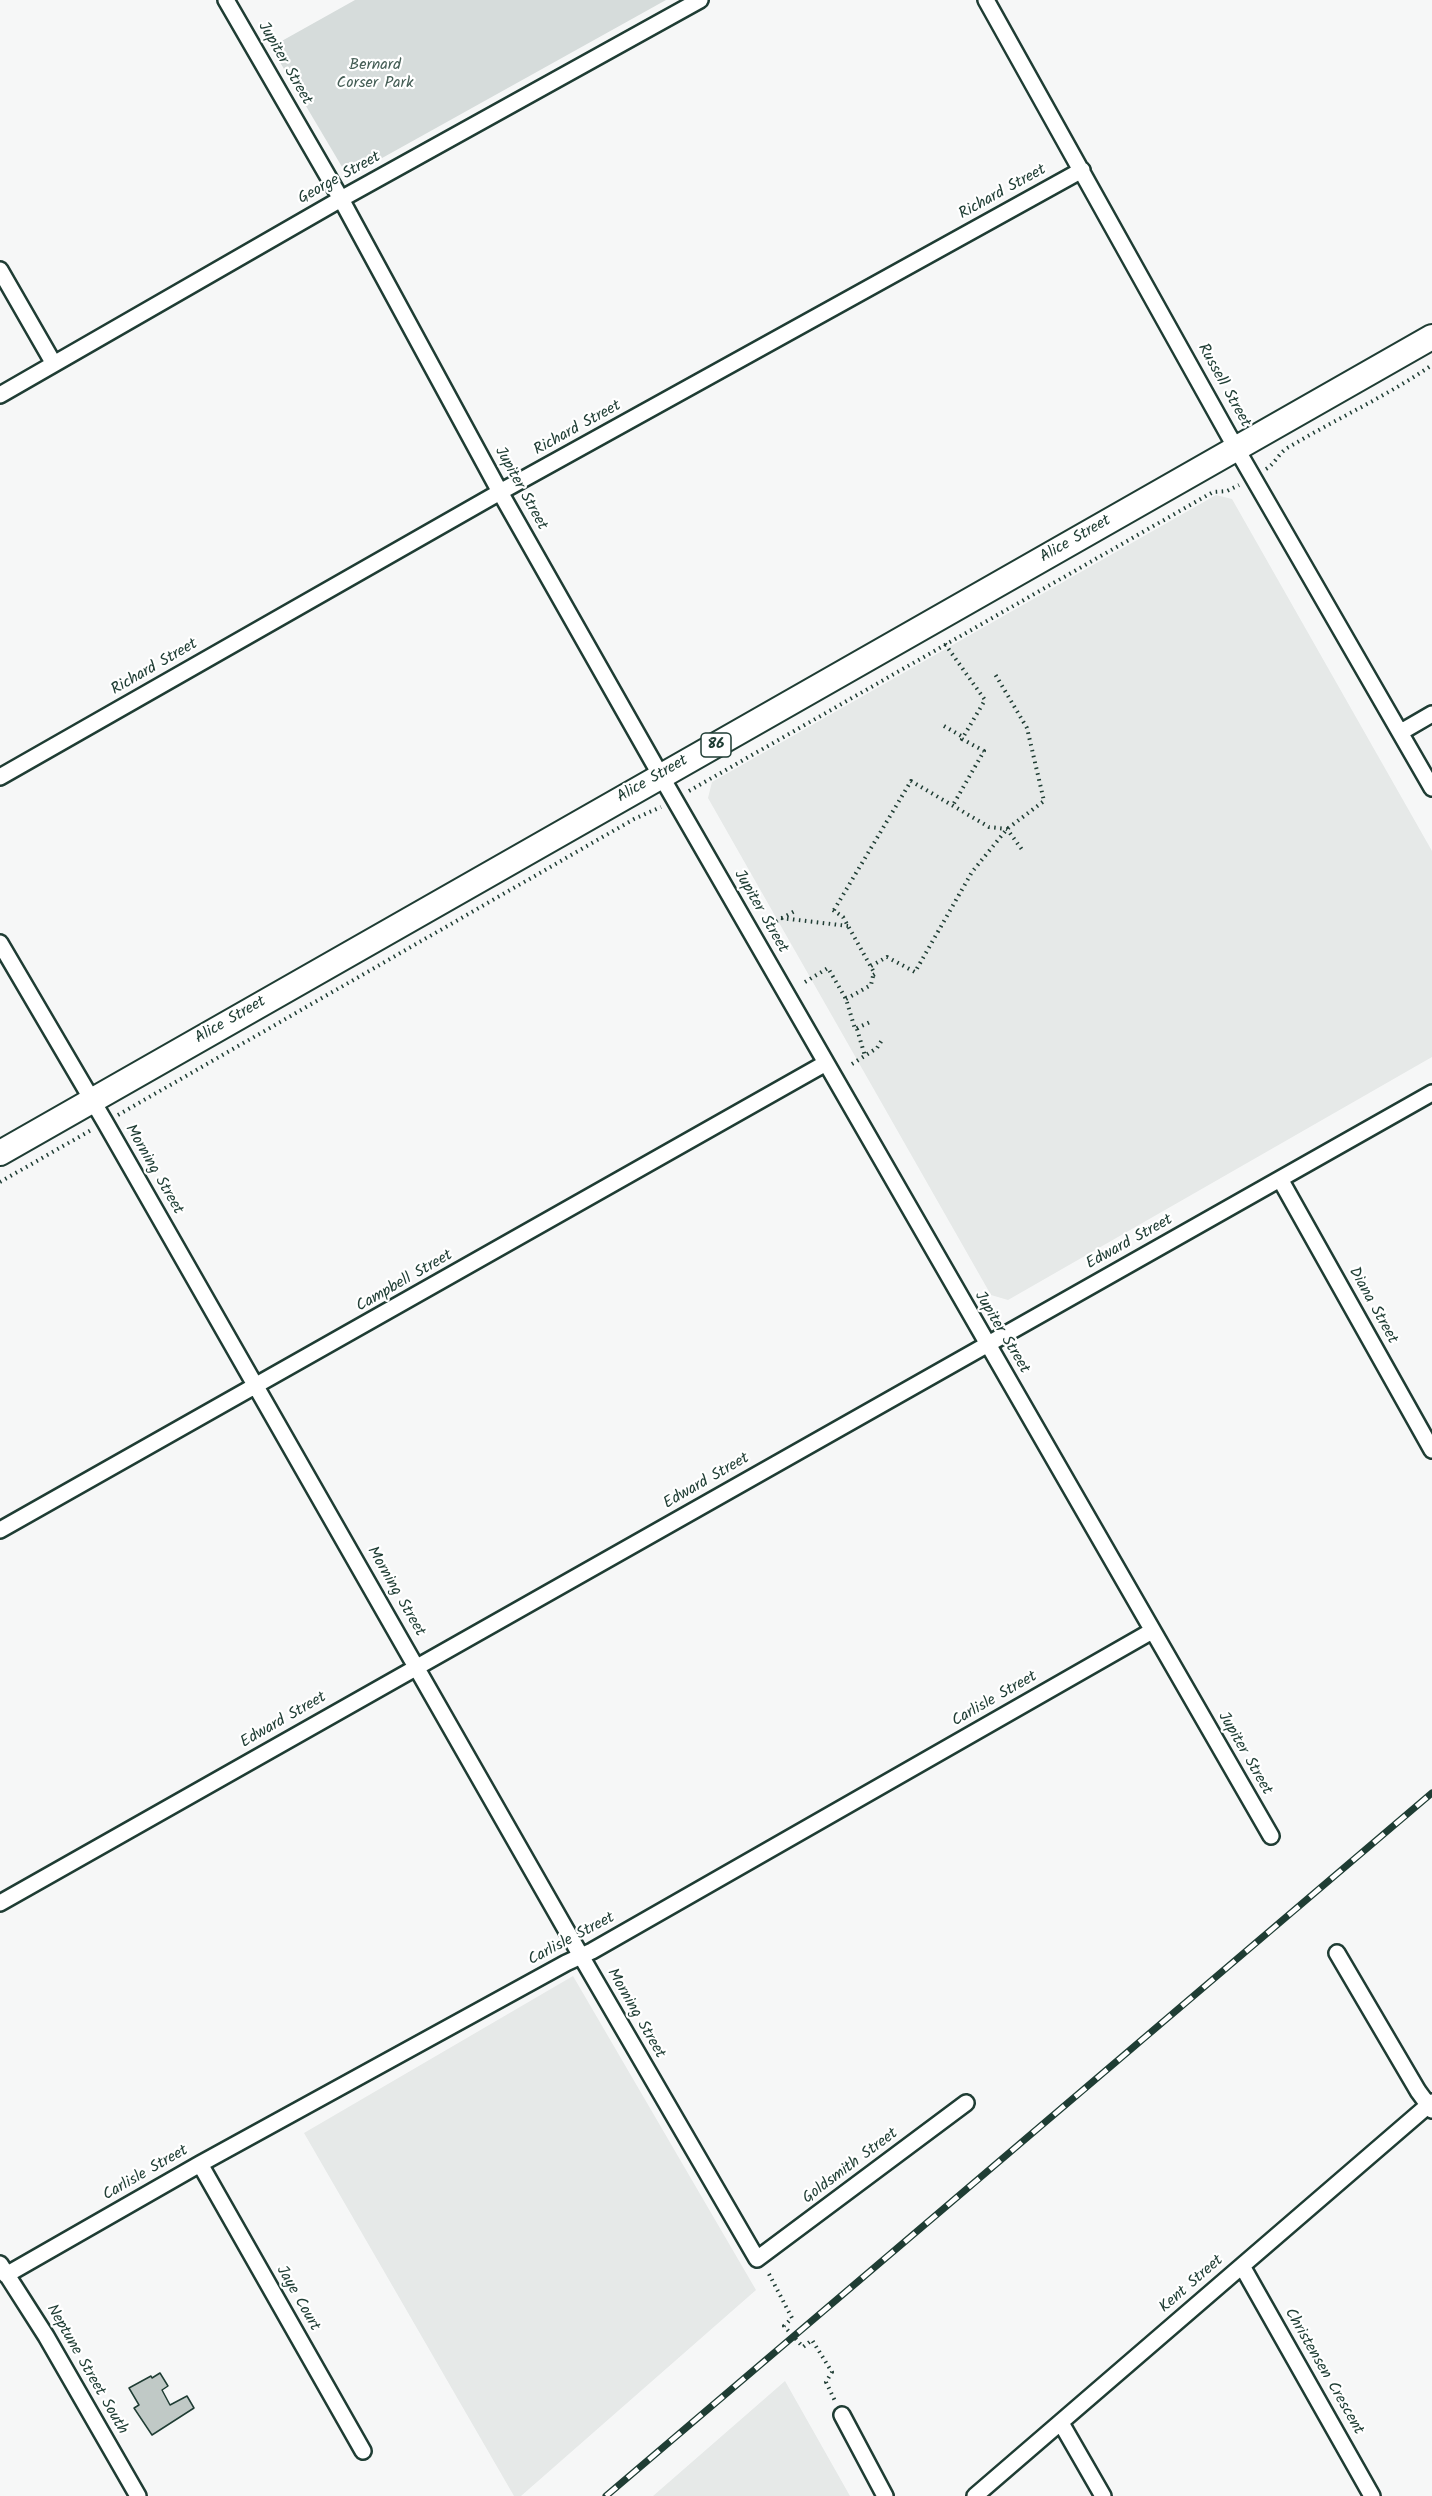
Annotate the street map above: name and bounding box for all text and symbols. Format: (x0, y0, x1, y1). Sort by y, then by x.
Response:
street label: Jupiter Street (253, 19, 315, 109)
park label: Bernard Corser Park (337, 56, 413, 94)
street label: George Street (295, 148, 385, 210)
street label: Richard Street (956, 161, 1050, 225)
street label: Russell Street (1192, 341, 1254, 431)
street label: Richard Street (531, 397, 625, 461)
street label: Jupiter Street (489, 444, 551, 534)
street label: Alice Street (1037, 512, 1115, 568)
street label: Richard Street (108, 636, 202, 700)
road number: 86 (701, 733, 731, 757)
street label: Alice Street (614, 752, 692, 808)
street label: Jupiter Street (729, 867, 791, 957)
street label: Alice Street (192, 993, 270, 1049)
street label: Morning Street (120, 1122, 186, 1218)
street label: Edward Street (1083, 1211, 1177, 1275)
street label: Campbell Street (353, 1247, 457, 1317)
street label: Diana Street (1343, 1264, 1401, 1348)
street label: Jupiter Street (969, 1288, 1033, 1378)
street label: Edward Street (661, 1450, 753, 1514)
street label: Morning Street (362, 1544, 428, 1640)
street label: Carlisle Street (949, 1668, 1041, 1732)
street label: Edward Street (238, 1689, 330, 1753)
street label: Jupiter Street (1213, 1709, 1275, 1799)
street label: Carlisle Street (526, 1909, 618, 1971)
street label: Morning Street (602, 1966, 668, 2062)
street label: Goldsmith Street (800, 2125, 902, 2209)
street label: Carlisle Street (100, 2142, 192, 2206)
street label: Kent Street (1156, 2252, 1228, 2318)
street label: Jaye Court (271, 2263, 323, 2335)
street label: Neptune Street South (41, 2302, 131, 2438)
street label: Christensen Crescent (1279, 2305, 1367, 2439)

